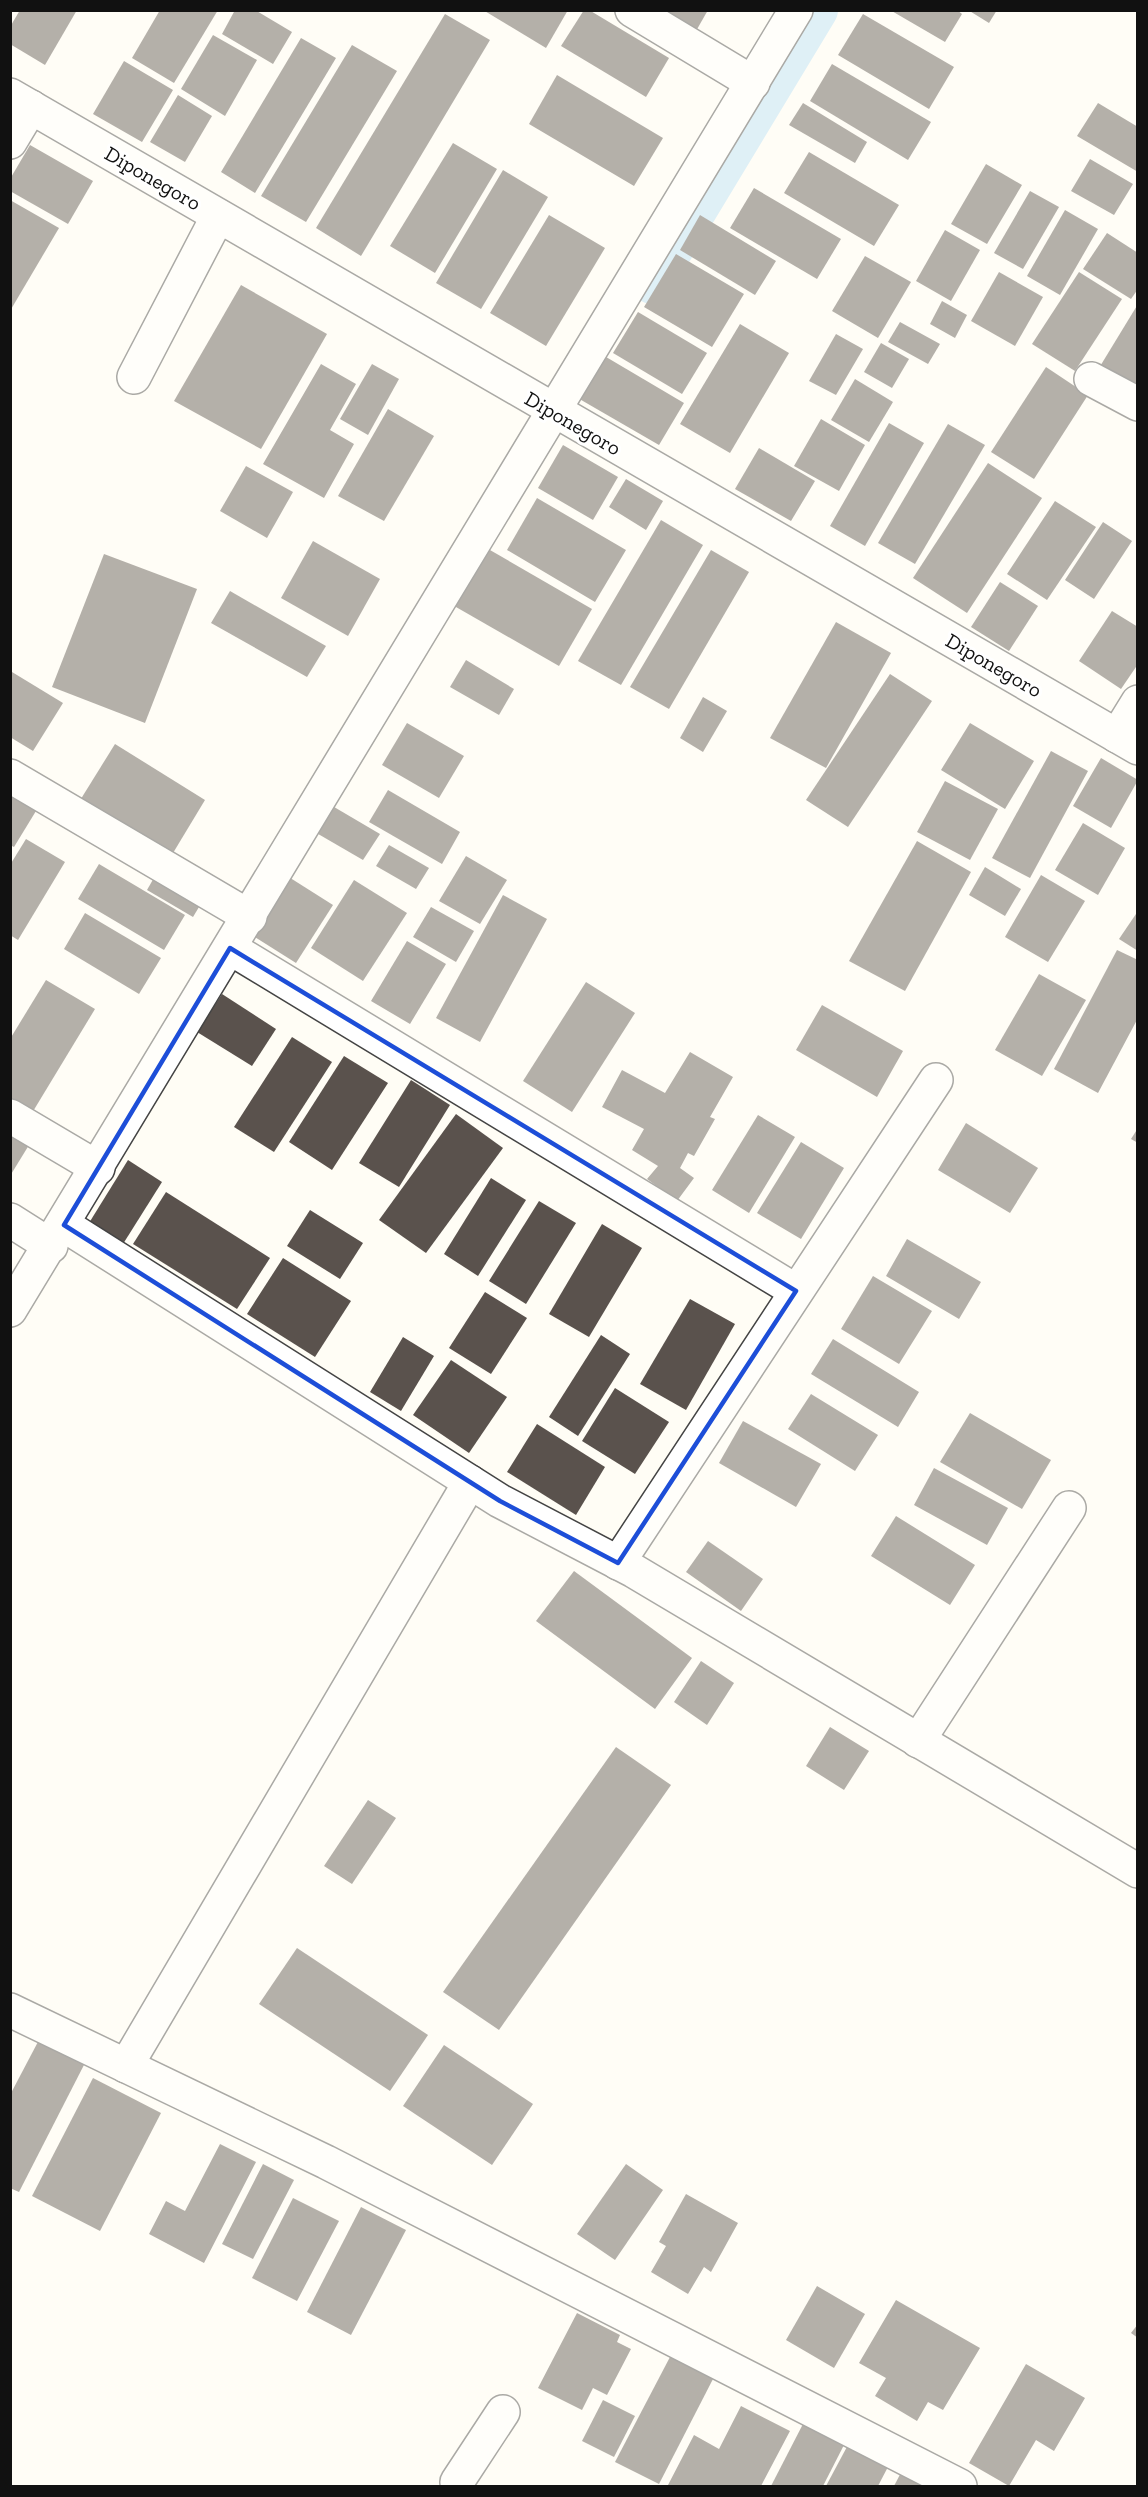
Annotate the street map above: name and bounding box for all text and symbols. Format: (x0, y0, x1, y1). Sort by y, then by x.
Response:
street label: Diponegoro (101, 140, 205, 216)
street label: Diponegoro (521, 385, 625, 461)
street label: Diponegoro (942, 627, 1046, 703)

